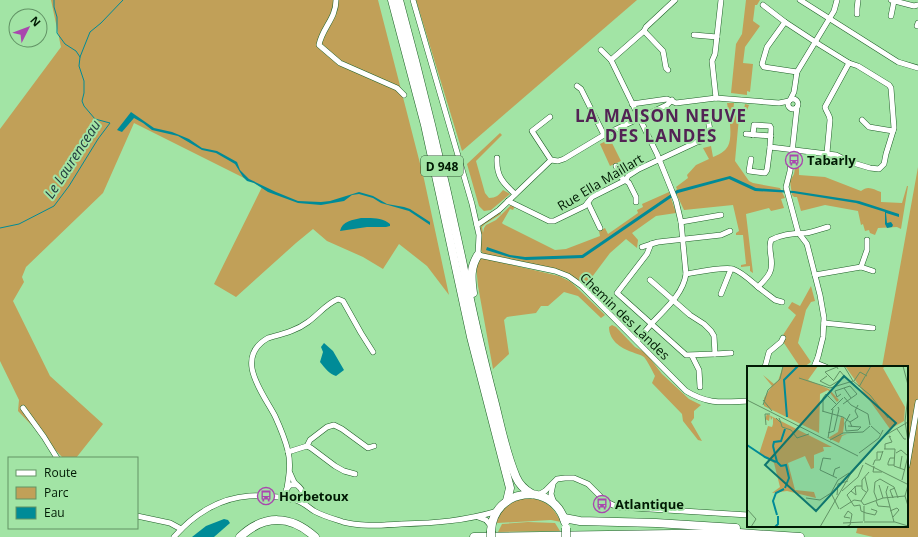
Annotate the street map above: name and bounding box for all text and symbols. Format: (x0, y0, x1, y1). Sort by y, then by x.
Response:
north arrow (8, 8, 48, 48)
text: N (27, 13, 44, 29)
district label: LA MAISON NEUVE DES LANDES (575, 104, 747, 147)
water label: Le Laurenceau (40, 116, 104, 202)
street label: Rue Ella Maillart (554, 149, 647, 215)
bus stop icon: Tabarly (784, 150, 804, 170)
place label: Tabarly (807, 151, 856, 169)
road number: D 948 (421, 156, 463, 176)
street label: Chemin des Landes (576, 268, 674, 364)
inset map (747, 366, 908, 527)
legend (8, 457, 138, 529)
text: Route (44, 464, 77, 481)
text: Parc (44, 484, 69, 501)
bus stop icon: Horbetoux (256, 486, 276, 506)
place label: Horbetoux (279, 487, 349, 505)
bus stop icon: Atlantique (592, 494, 612, 514)
place label: Atlantique (615, 495, 684, 513)
text: Eau (44, 504, 65, 521)

